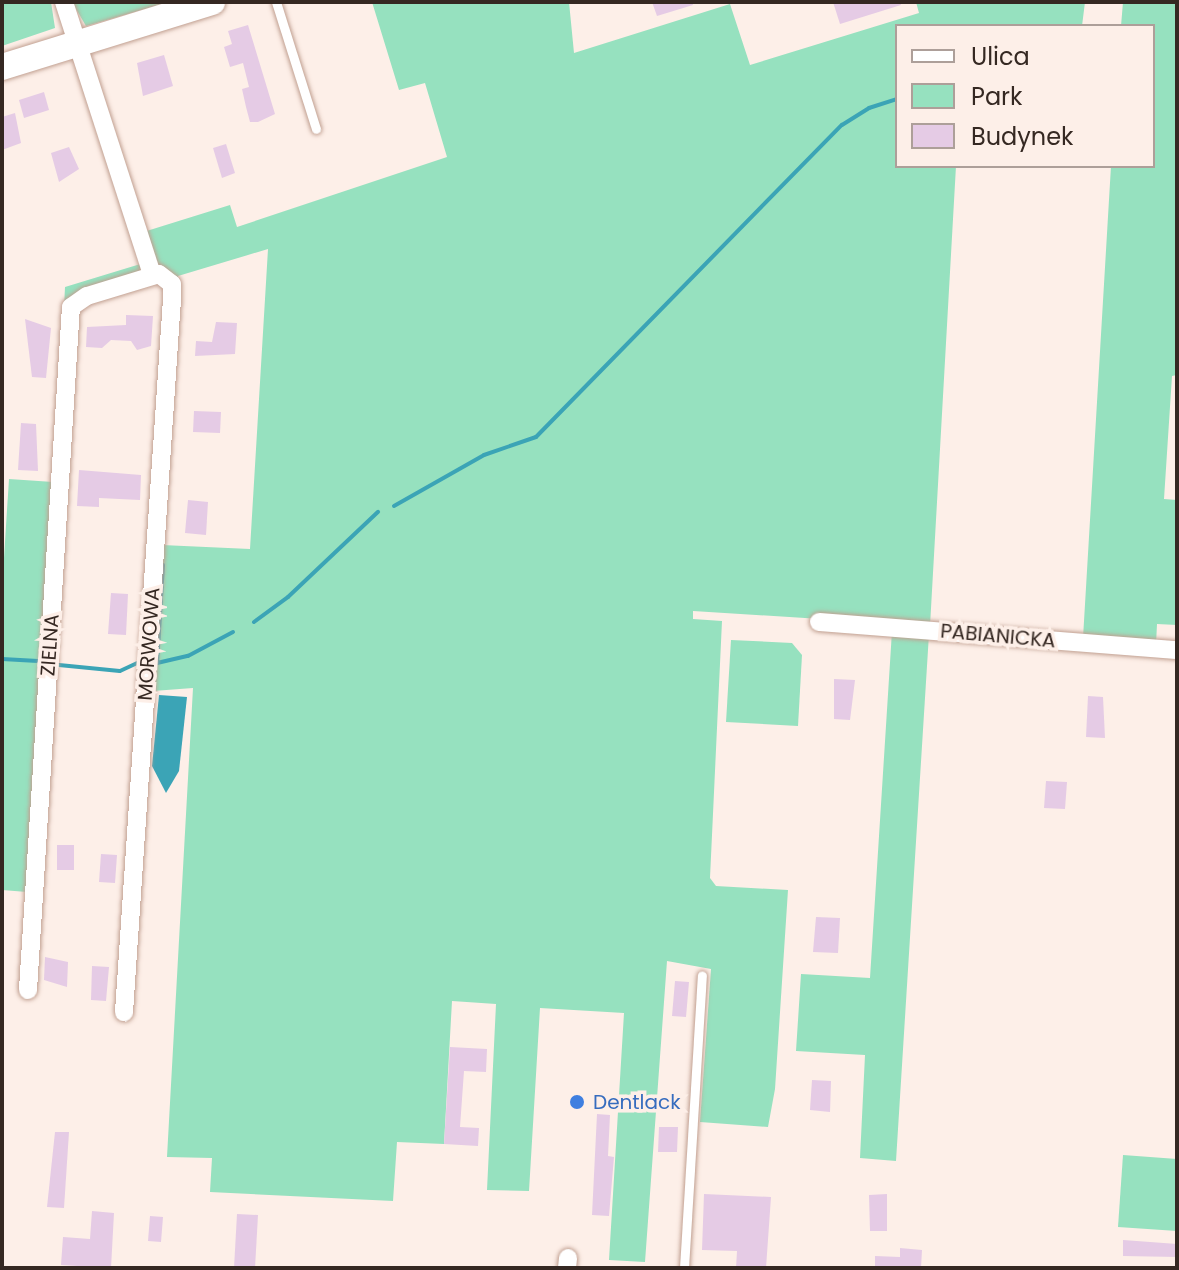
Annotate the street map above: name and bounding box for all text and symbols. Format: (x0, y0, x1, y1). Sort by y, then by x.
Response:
legend (895, 24, 1155, 168)
text: Ulica (971, 40, 1030, 73)
text: Park (971, 80, 1022, 113)
text: Budynek (971, 120, 1073, 153)
street label: MORWOWA (133, 587, 165, 701)
street label: ZIELNA (36, 613, 64, 677)
street label: PABIANICKA (939, 619, 1057, 653)
place label: Dentlack (593, 1090, 680, 1114)
marker: Dentlack (568, 1093, 586, 1111)

